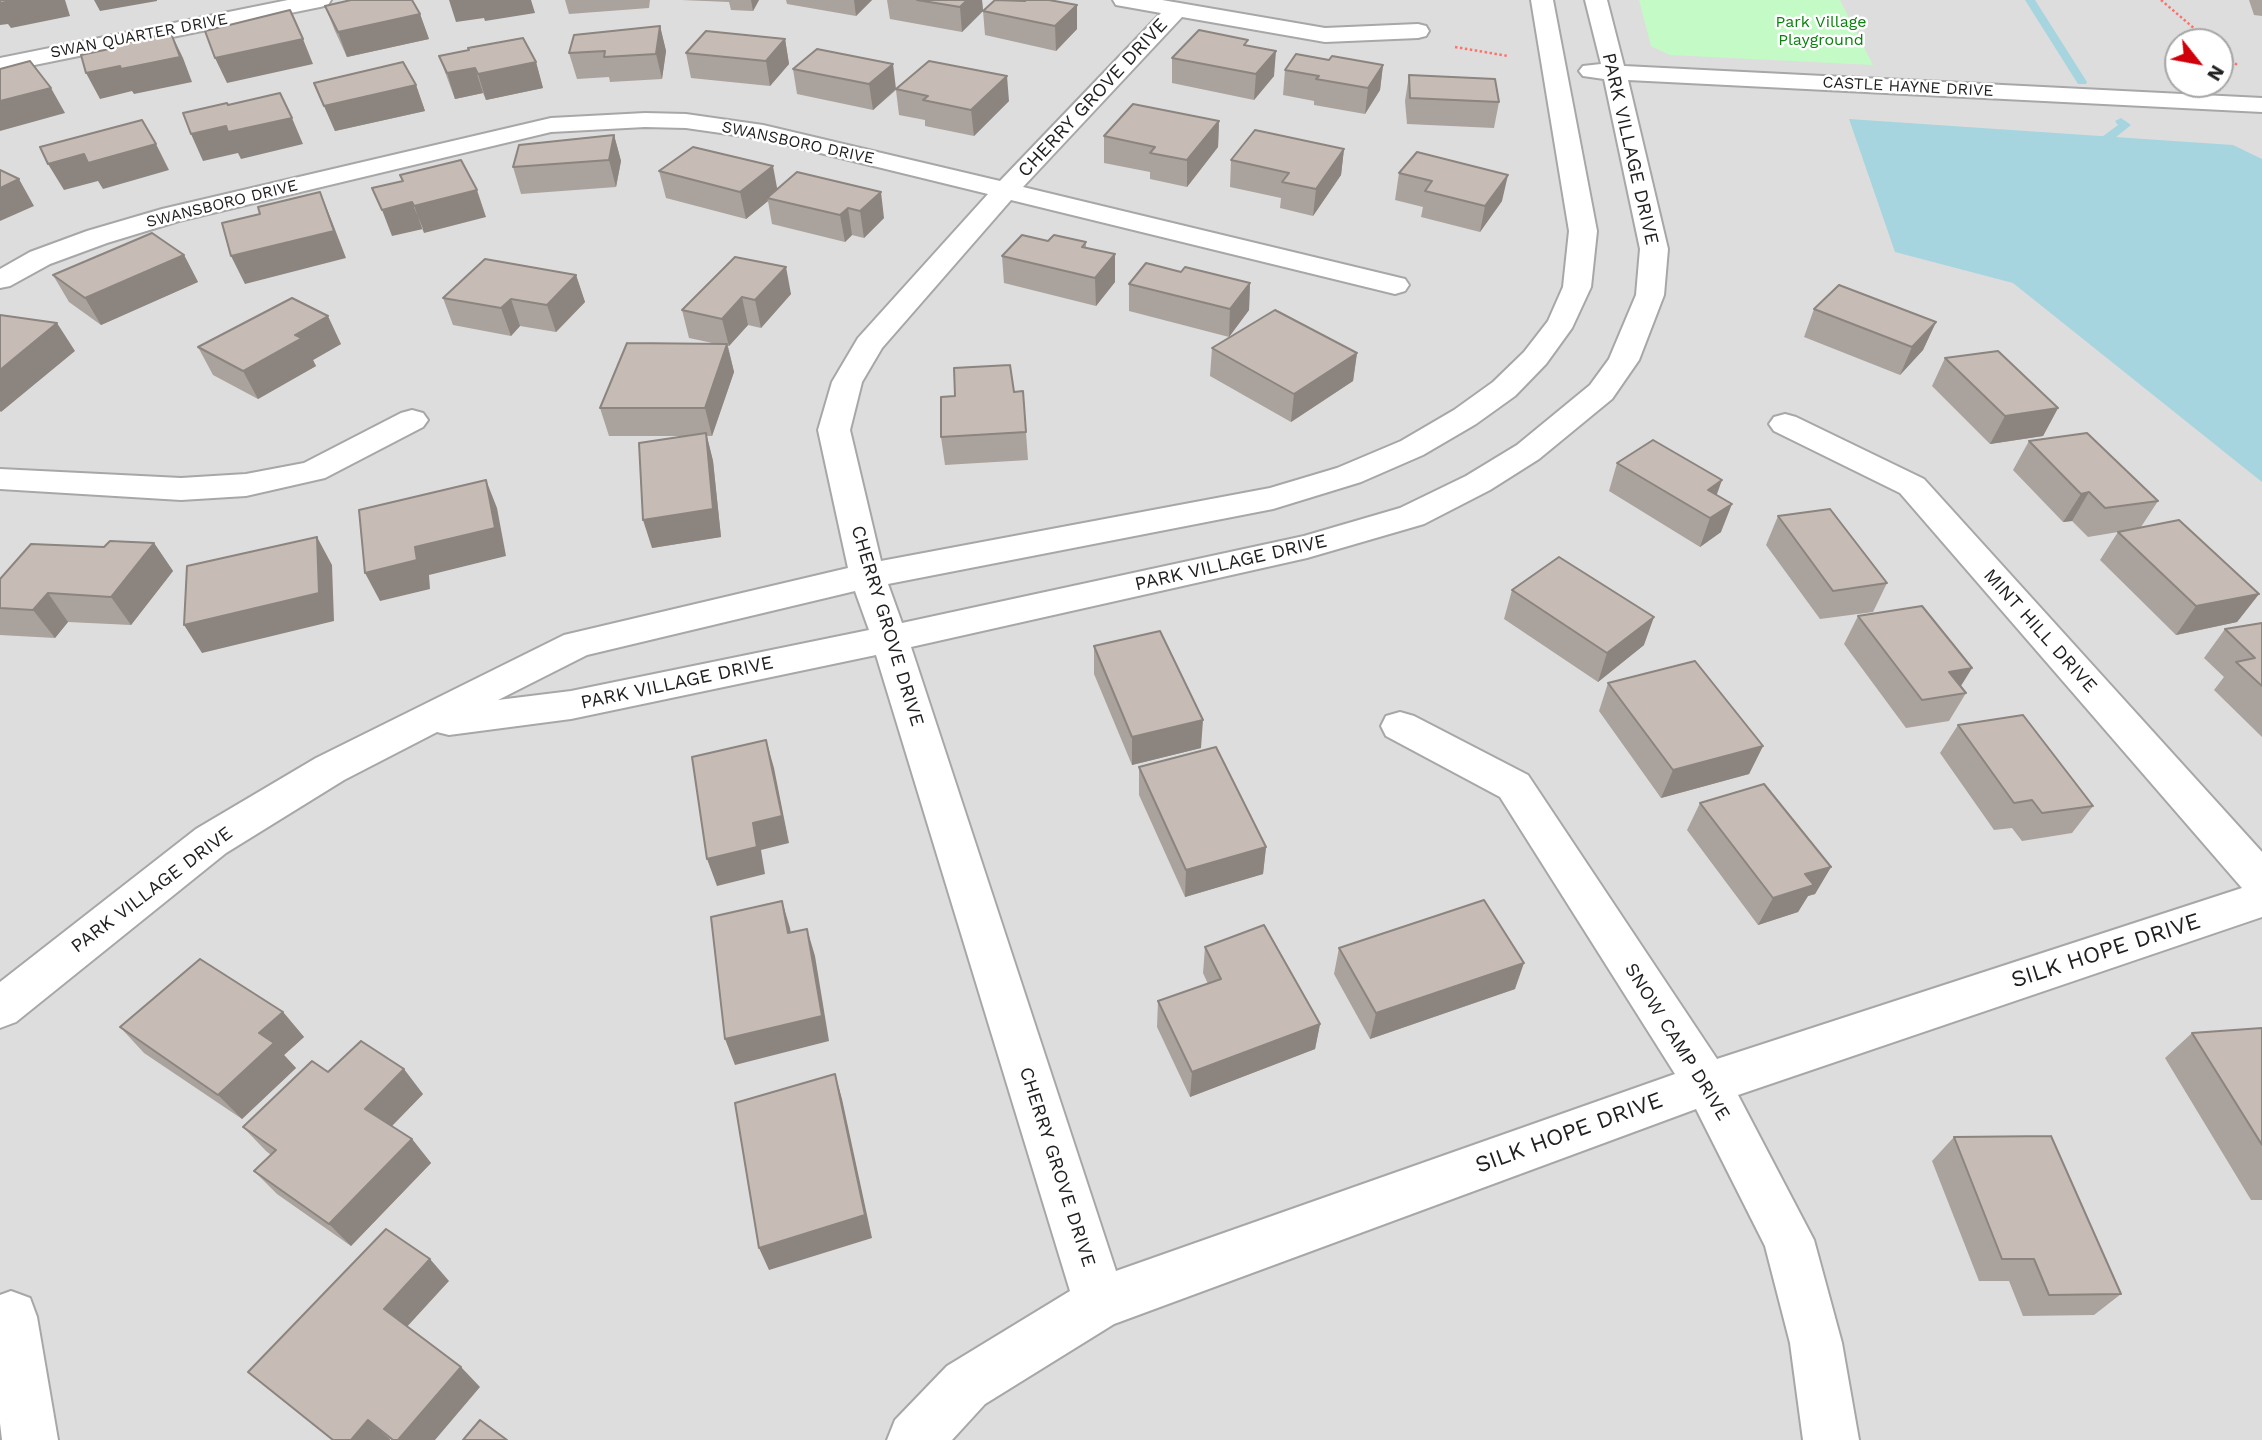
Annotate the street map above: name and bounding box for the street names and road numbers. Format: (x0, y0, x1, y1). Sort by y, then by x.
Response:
street label: SWAN QUARTER DRIVE (49, 9, 229, 63)
street label: CHERRY GROVE DRIVE (1013, 14, 1173, 182)
street label: PARK VILLAGE DRIVE (1597, 51, 1663, 247)
street label: CASTLE HAYNE DRIVE (1822, 73, 1994, 101)
street label: SWANSBORO DRIVE (720, 117, 876, 169)
street label: SWANSBORO DRIVE (144, 176, 300, 232)
street label: CHERRY GROVE DRIVE (846, 523, 928, 729)
street label: PARK VILLAGE DRIVE (1133, 530, 1329, 596)
street label: MINT HILL DRIVE (1978, 564, 2102, 698)
street label: PARK VILLAGE DRIVE (579, 651, 775, 715)
street label: PARK VILLAGE DRIVE (67, 822, 237, 958)
street label: SILK HOPE DRIVE (2008, 907, 2204, 995)
street label: SNOW CAMP DRIVE (1619, 959, 1735, 1125)
street label: CHERRY GROVE DRIVE (1014, 1064, 1100, 1270)
street label: SILK HOPE DRIVE (1472, 1086, 1666, 1180)

